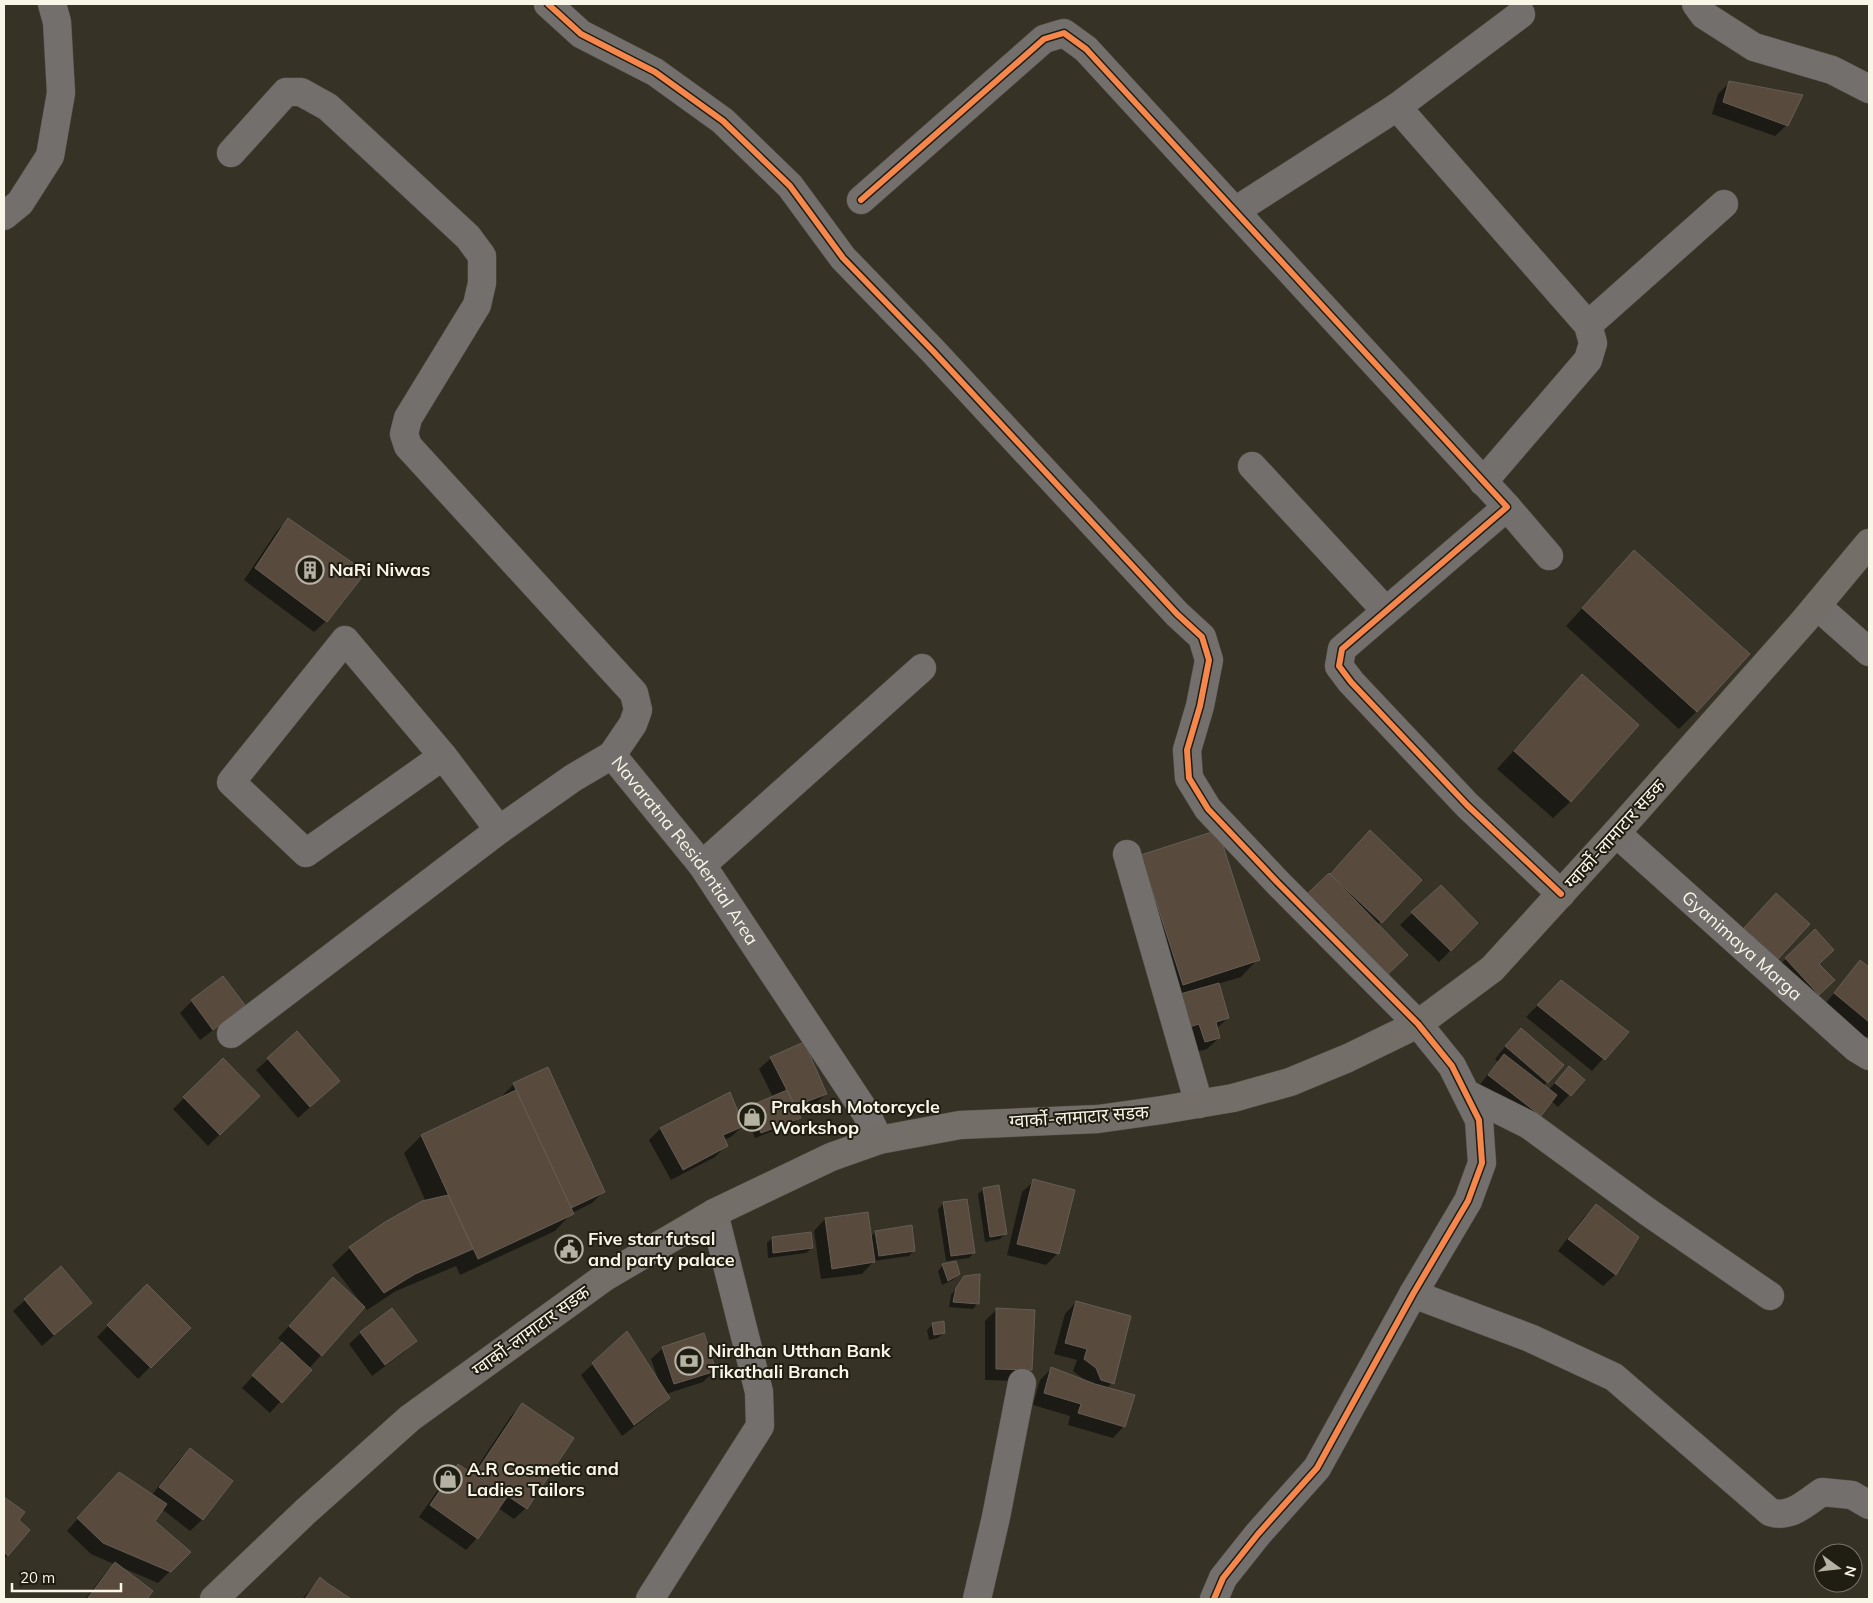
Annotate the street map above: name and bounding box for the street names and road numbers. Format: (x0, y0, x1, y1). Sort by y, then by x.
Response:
street label: Navaratna Residential Area (607, 751, 764, 949)
street label: ग्वार्को-लामाटार सडक (1559, 773, 1671, 893)
street label: Gyanimaya Marga (1677, 885, 1807, 1005)
street label: ग्वार्को-लामाटार सडक (1009, 1100, 1151, 1133)
street label: ग्वार्को-लामाटार सडक (467, 1280, 595, 1381)

